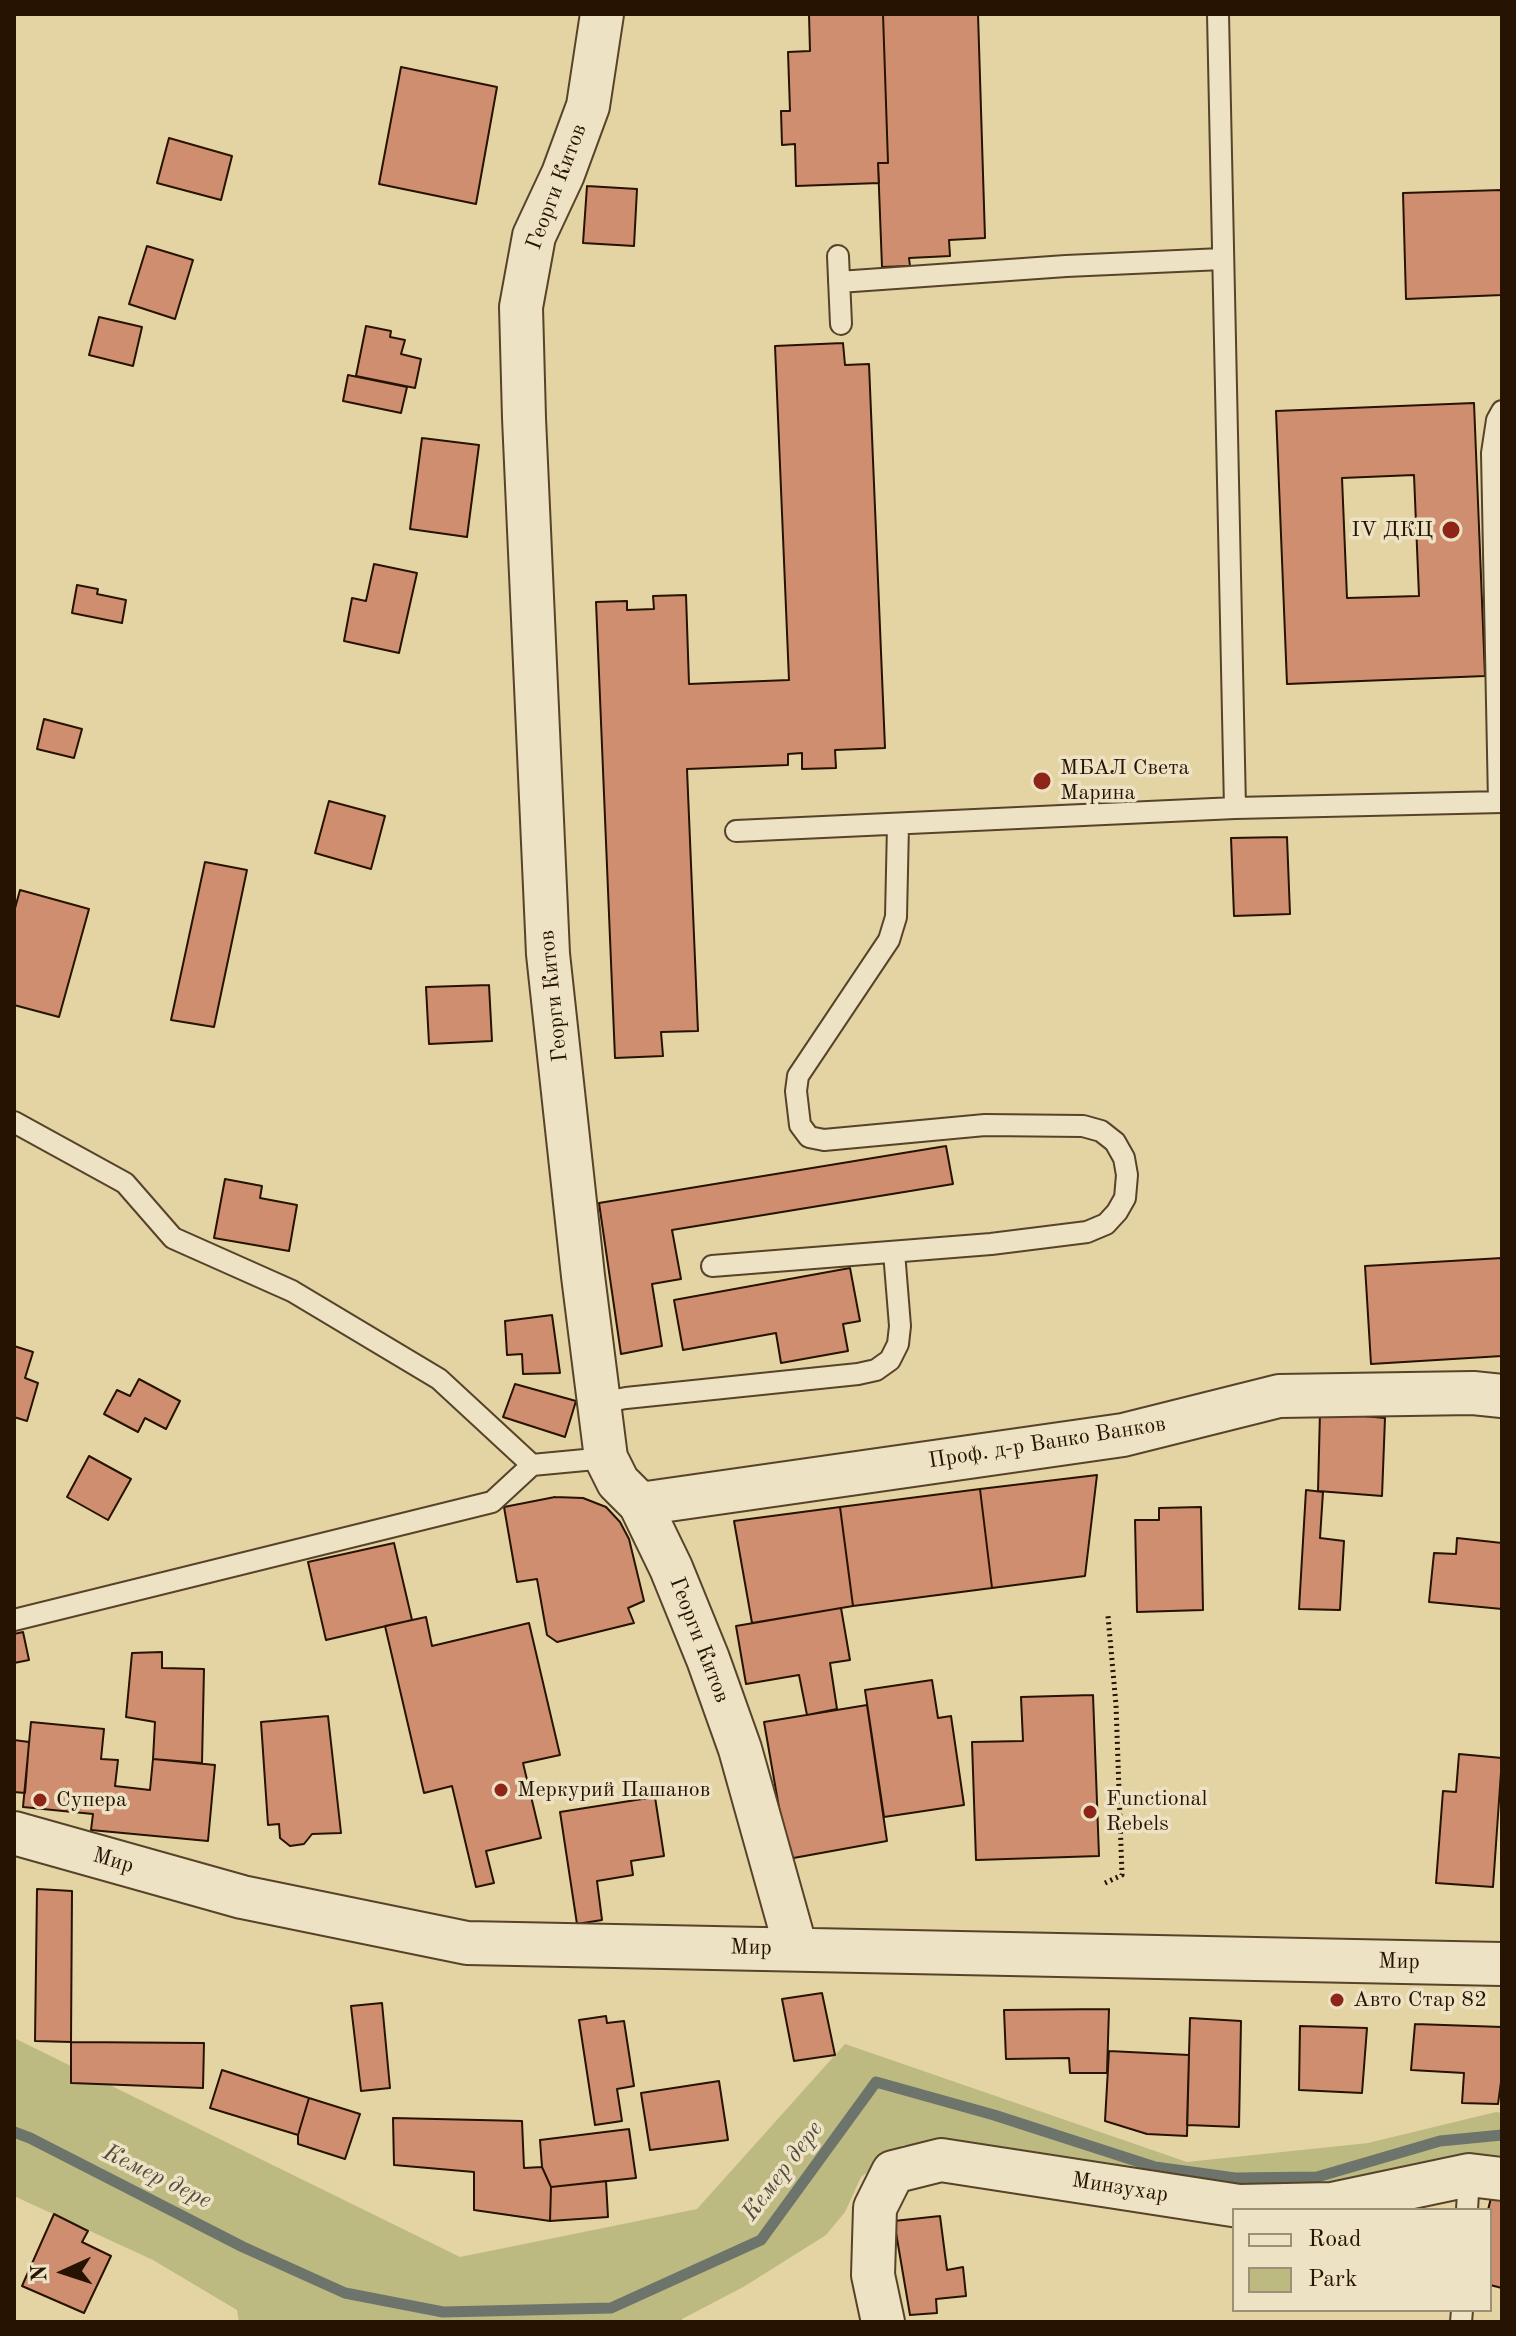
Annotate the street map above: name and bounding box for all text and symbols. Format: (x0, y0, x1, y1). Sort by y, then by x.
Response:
street label: Георги Китов (521, 120, 593, 254)
place label: IV ДКЦ (1351, 517, 1433, 543)
marker: IV ДКЦ (1440, 519, 1462, 541)
place label: МБАЛ Света Марина (1060, 755, 1189, 806)
marker: МБАЛ Света Марина (1031, 770, 1053, 792)
street label: Георги Китов (534, 929, 574, 1063)
street label: Проф. д-р Ванко Ванков (926, 1411, 1168, 1475)
street label: Георги Китов (663, 1573, 735, 1707)
place label: Меркурий Пашанов (517, 1777, 710, 1803)
marker: Меркурий Пашанов (492, 1781, 510, 1799)
place label: Functional Rebels (1106, 1786, 1207, 1838)
place label: Супера (56, 1787, 127, 1813)
marker: Супера (31, 1791, 49, 1809)
marker: Functional Rebels (1081, 1803, 1099, 1821)
street label: Мир (89, 1843, 137, 1879)
street label: Мир (730, 1934, 772, 1962)
street label: Мир (1378, 1948, 1420, 1976)
place label: Авто Стар 82 (1353, 1987, 1487, 2013)
marker: Авто Стар 82 (1328, 1991, 1346, 2009)
water label: Кемер дере (736, 2116, 830, 2226)
water label: Кемер дере (98, 2138, 216, 2216)
street label: Минзухар (1070, 2167, 1170, 2209)
legend (1232, 2208, 1492, 2312)
text: Road (1308, 2228, 1361, 2252)
north arrow (24, 2232, 104, 2312)
text: N (29, 2264, 51, 2282)
text: Park (1308, 2268, 1357, 2292)

